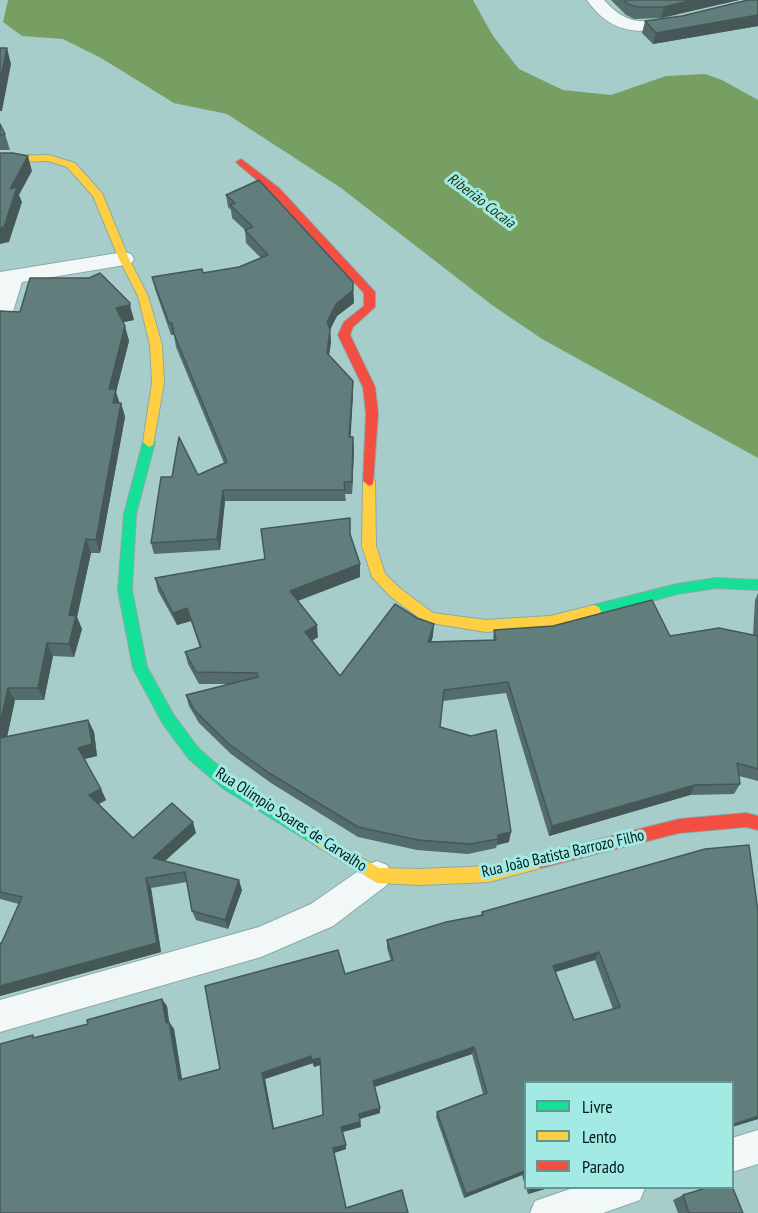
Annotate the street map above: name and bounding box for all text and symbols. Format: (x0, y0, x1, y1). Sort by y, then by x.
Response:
water label: Riberião Cocaia (444, 170, 518, 232)
street label: Rua Olímpio Soares de Carvalho (212, 764, 370, 876)
street label: Rua João Batista Barrozo Filho (480, 826, 646, 882)
legend (524, 1081, 734, 1189)
text: Livre (582, 1095, 613, 1118)
text: Lento (582, 1125, 617, 1148)
text: Parado (582, 1155, 625, 1178)

